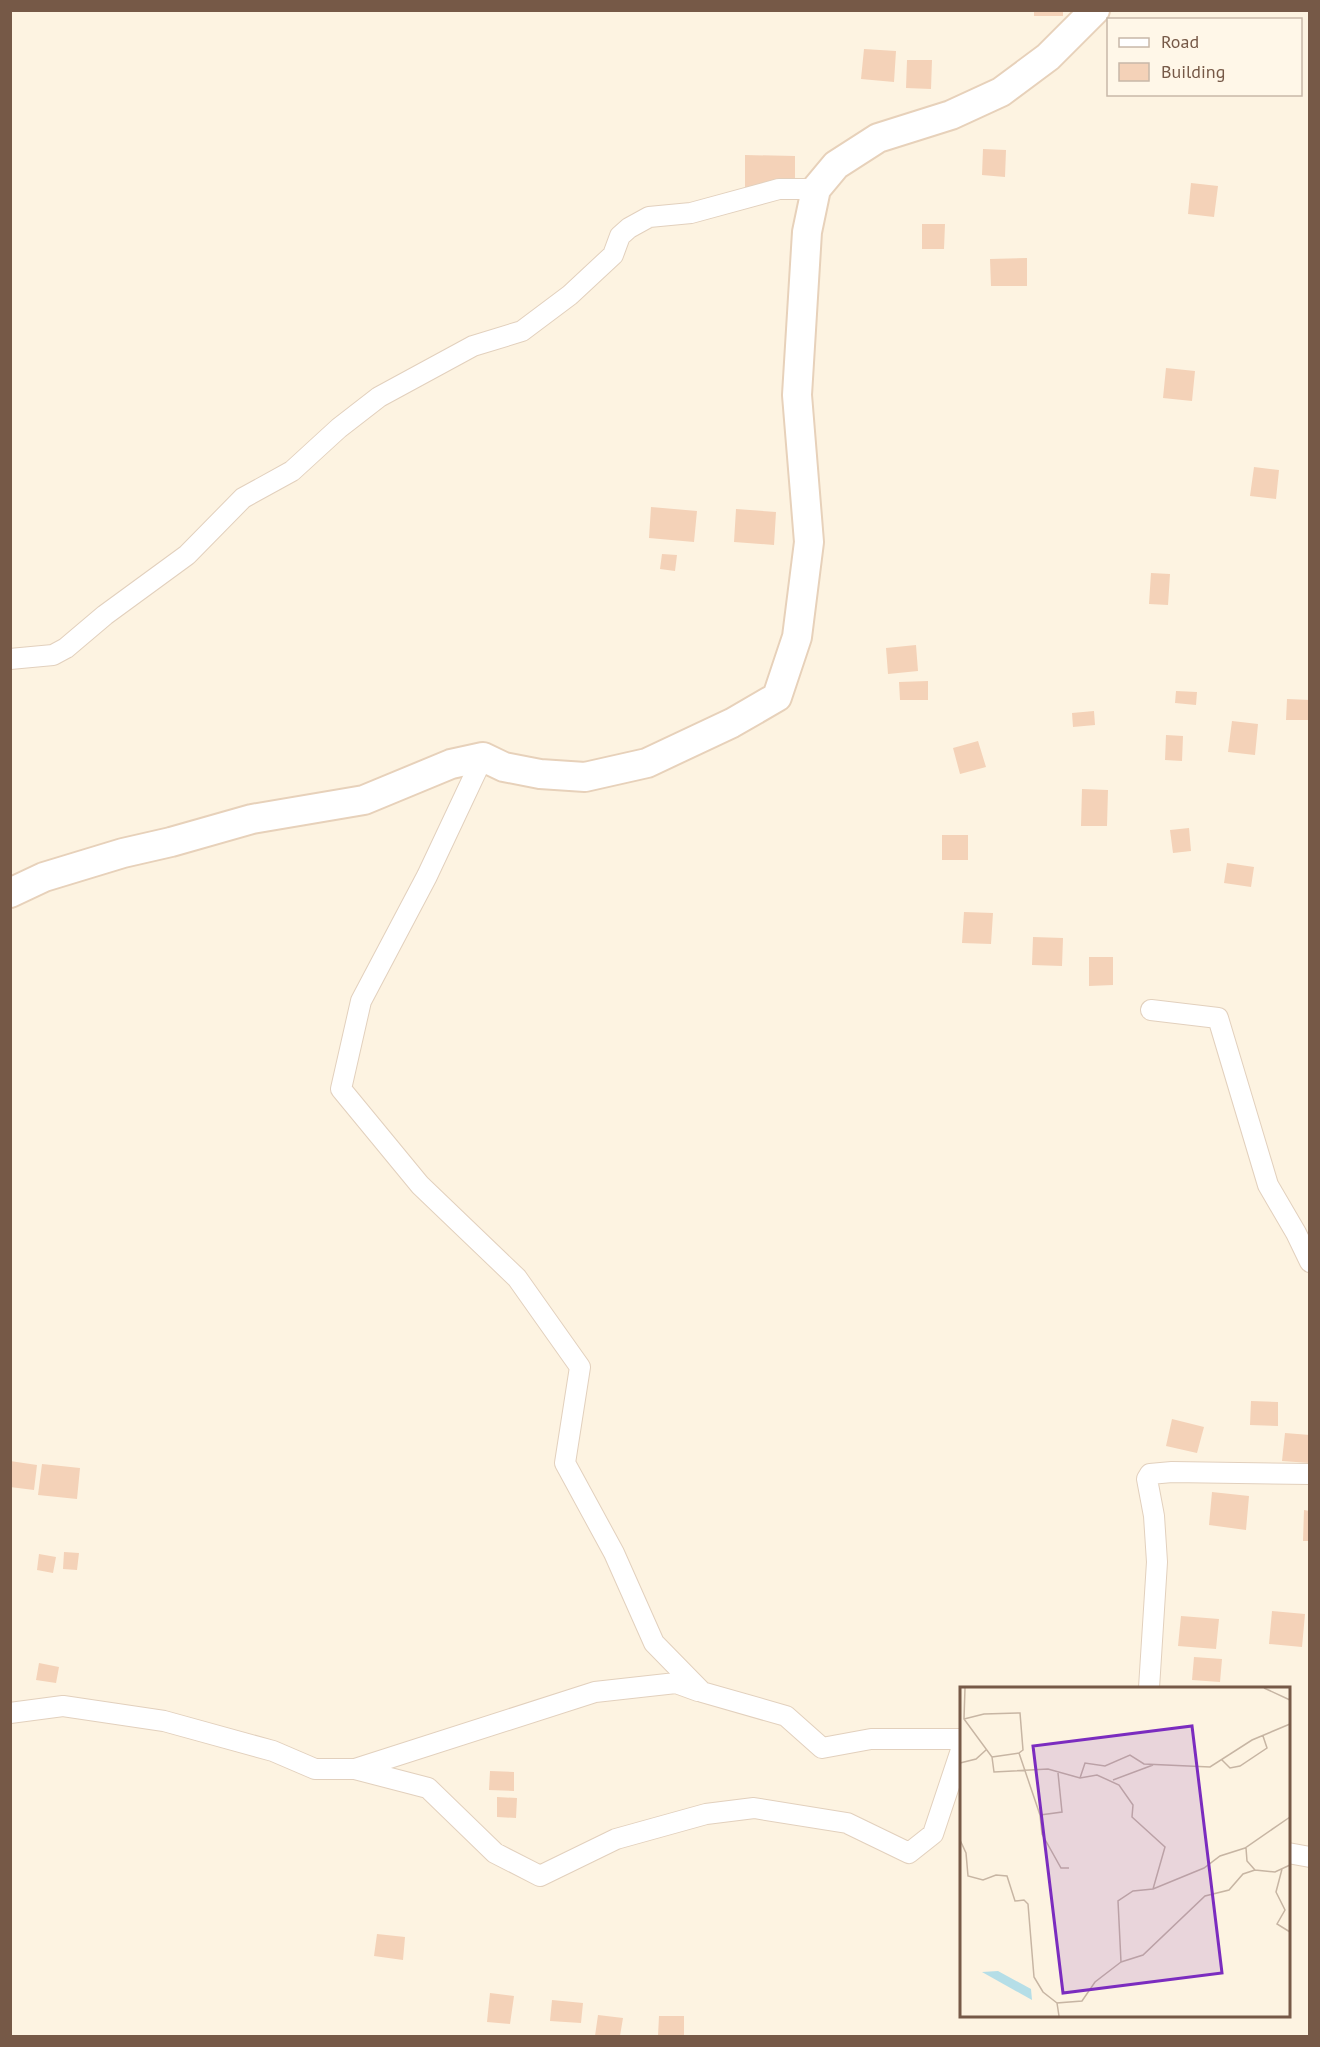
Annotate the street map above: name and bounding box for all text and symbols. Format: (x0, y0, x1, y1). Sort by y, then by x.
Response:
legend (1107, 18, 1302, 96)
text: Road (1161, 30, 1199, 53)
text: Building (1161, 60, 1225, 83)
inset map (960, 1687, 1290, 2017)

